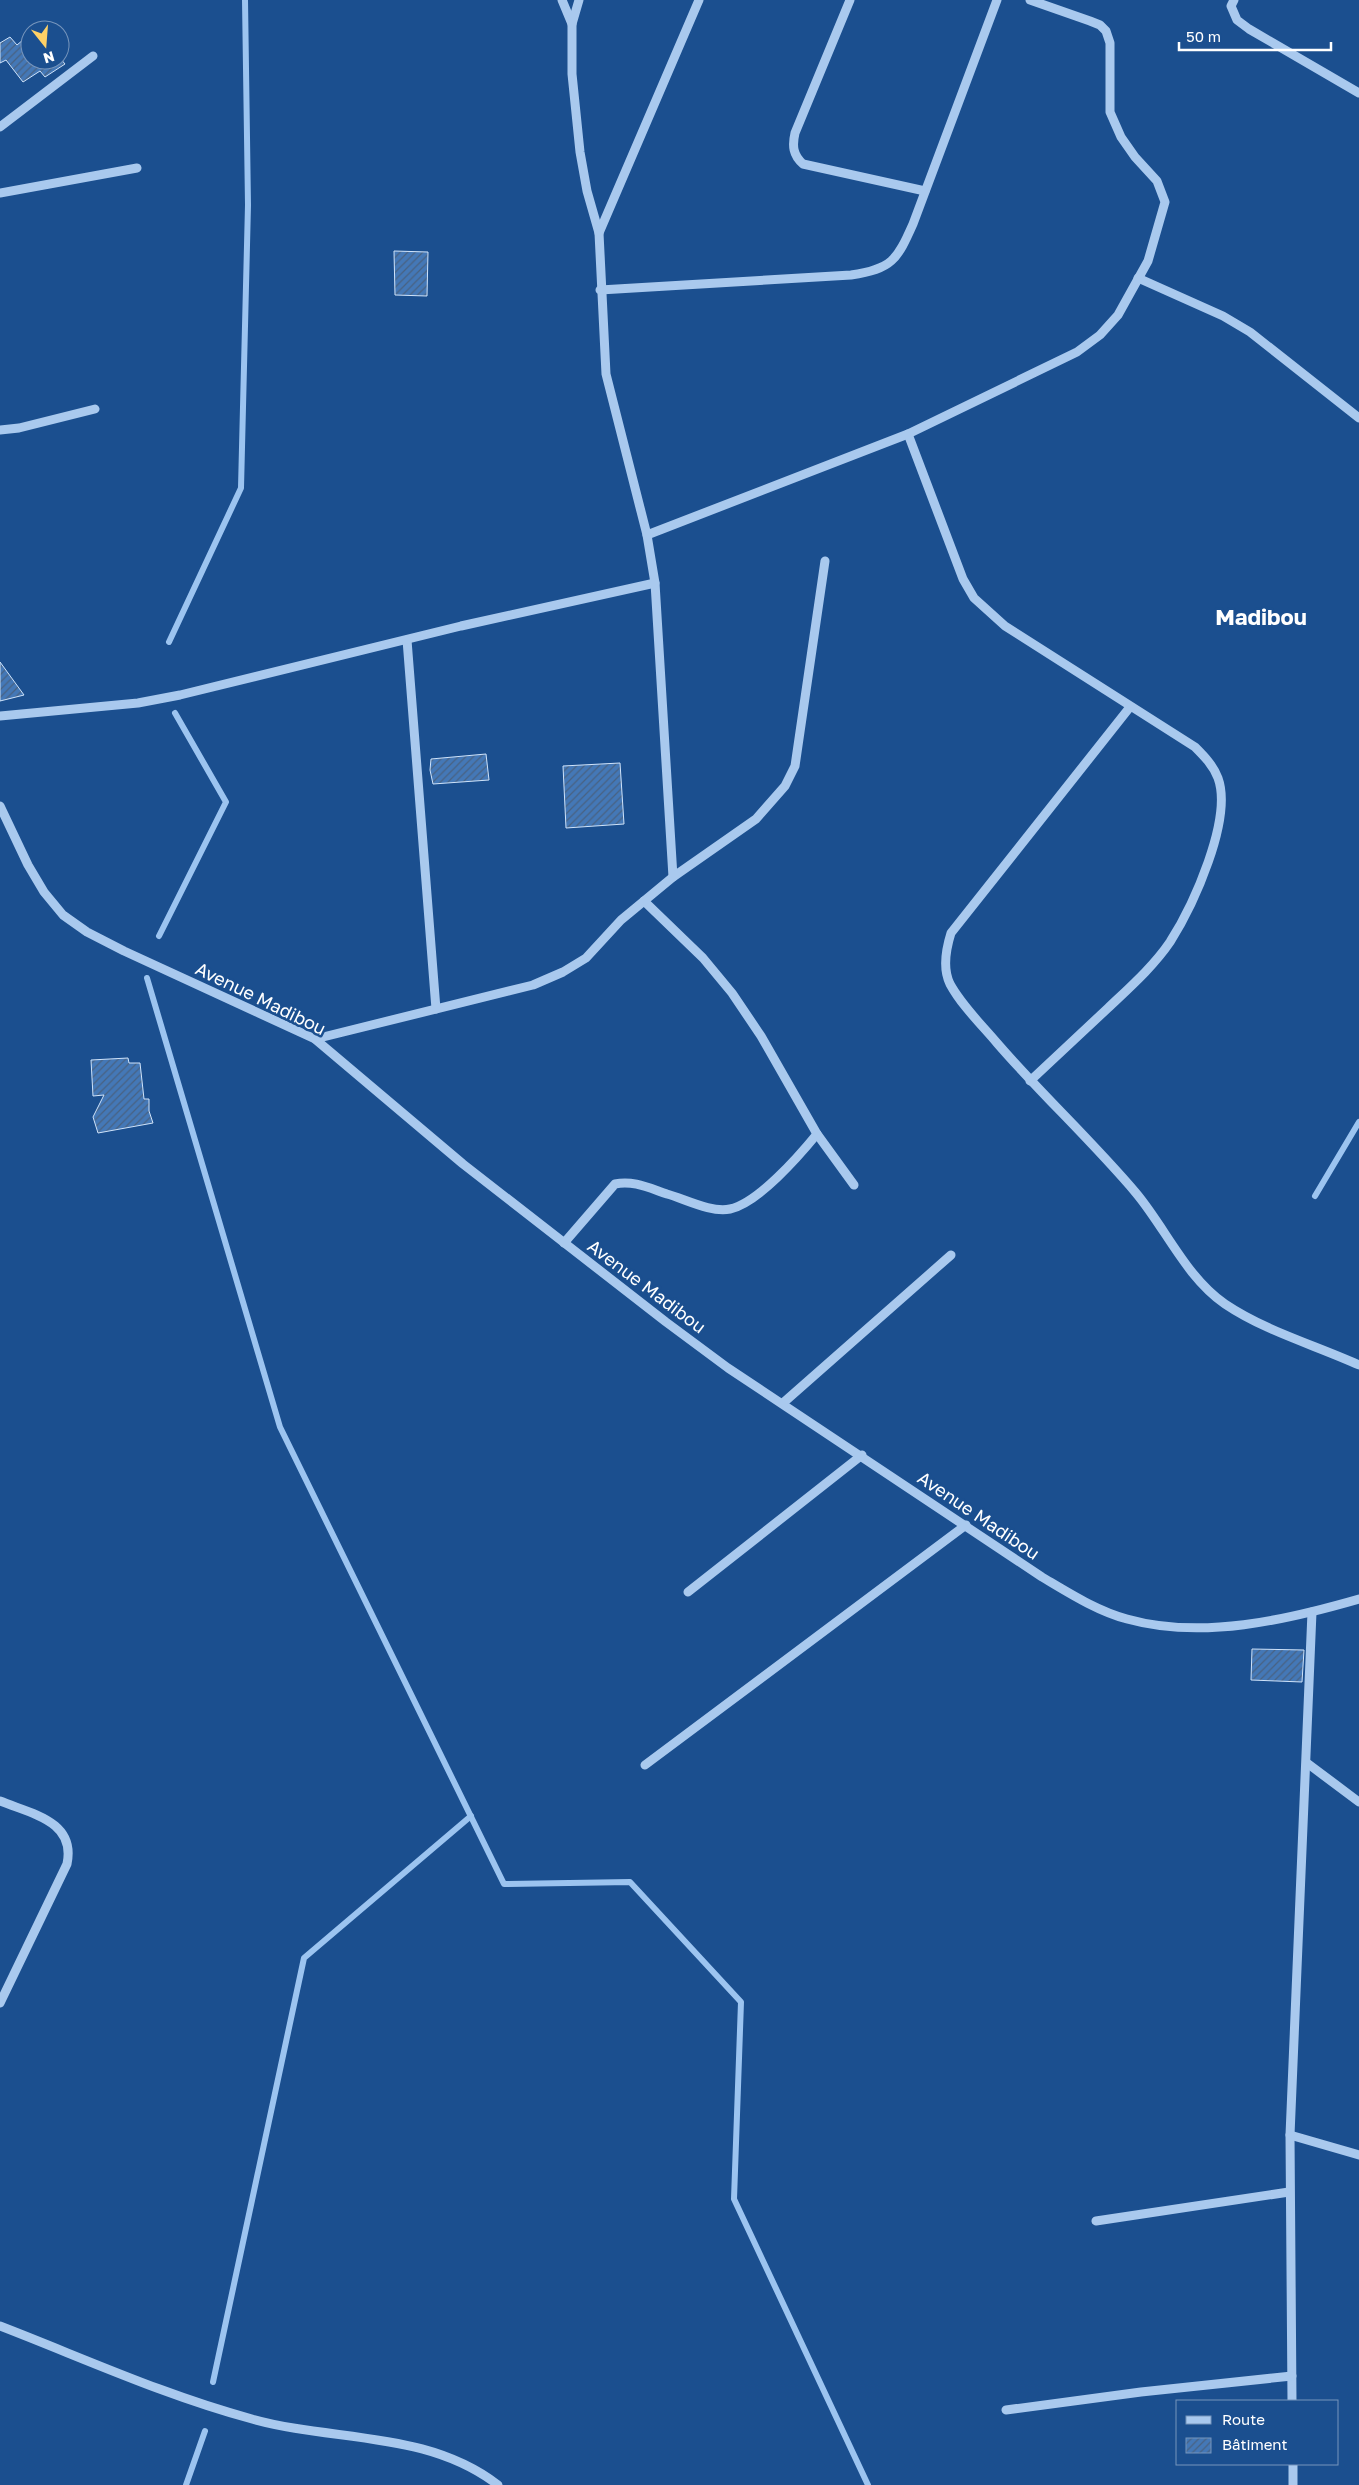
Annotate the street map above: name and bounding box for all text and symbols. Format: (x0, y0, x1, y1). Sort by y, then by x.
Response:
north arrow (20, 20, 70, 70)
scale bar (1179, 20, 1332, 52)
text: 50 m (1186, 27, 1221, 45)
text: N (41, 48, 57, 68)
district label: Madibou (1215, 603, 1307, 630)
street label: Avenue Madibou (192, 957, 330, 1039)
street label: Avenue Madibou (584, 1234, 710, 1338)
street label: Avenue Madibou (914, 1466, 1044, 1564)
legend (1176, 2400, 1339, 2465)
text: Route (1222, 2410, 1265, 2428)
text: Bâtiment (1222, 2435, 1287, 2453)

